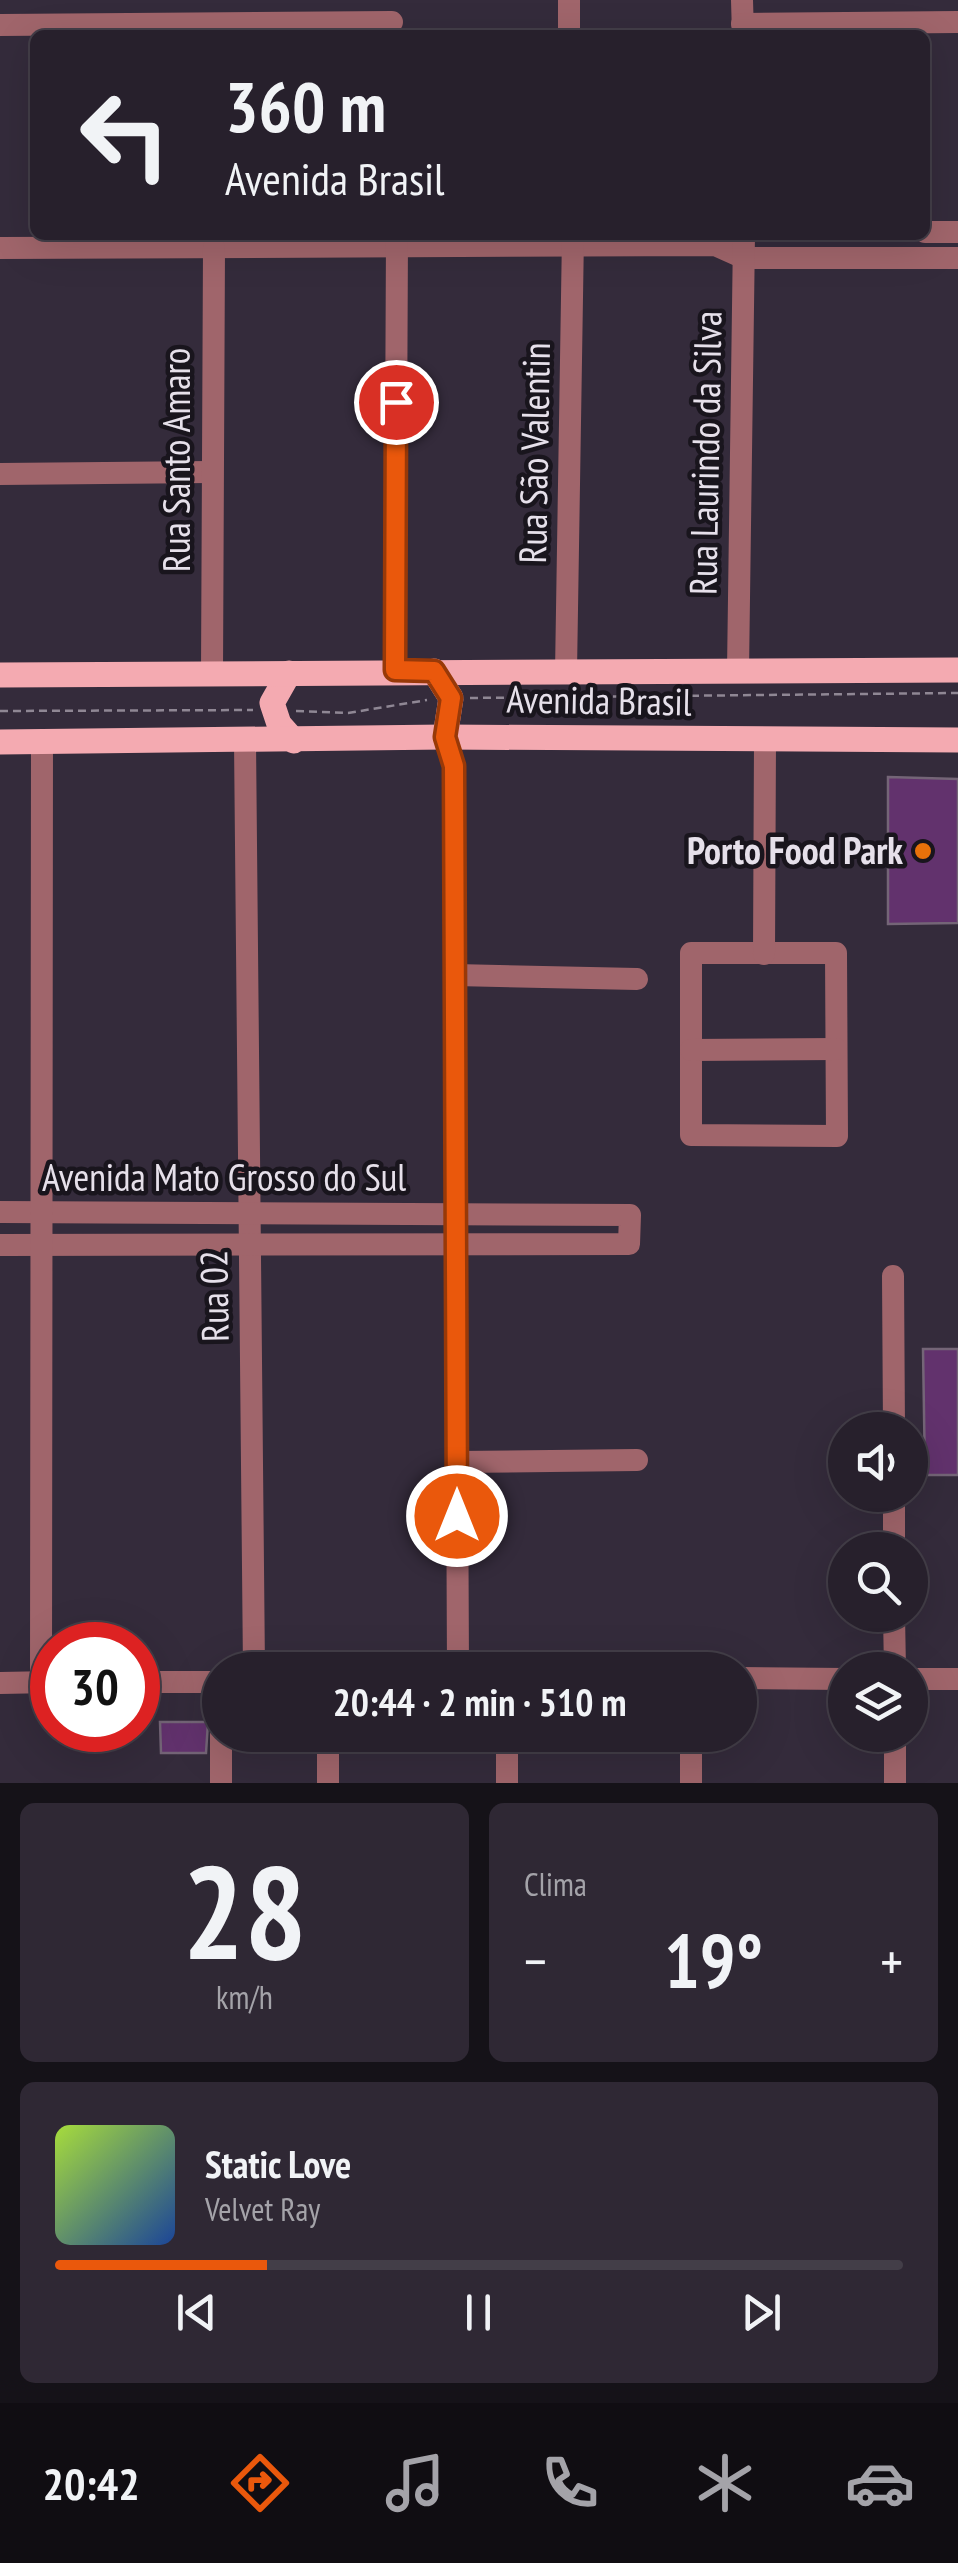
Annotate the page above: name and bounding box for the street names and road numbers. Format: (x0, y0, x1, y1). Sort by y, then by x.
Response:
street label: Rua Laurindo da Silva (678, 310, 731, 595)
street label: Rua São Valentin (507, 342, 560, 564)
street label: Rua Santo Amaro (151, 348, 200, 572)
street label: Avenida Brasil (506, 673, 692, 726)
street label: Avenida Mato Grosso do Sul (42, 1152, 406, 1201)
street label: Rua 02 (188, 1250, 239, 1343)

